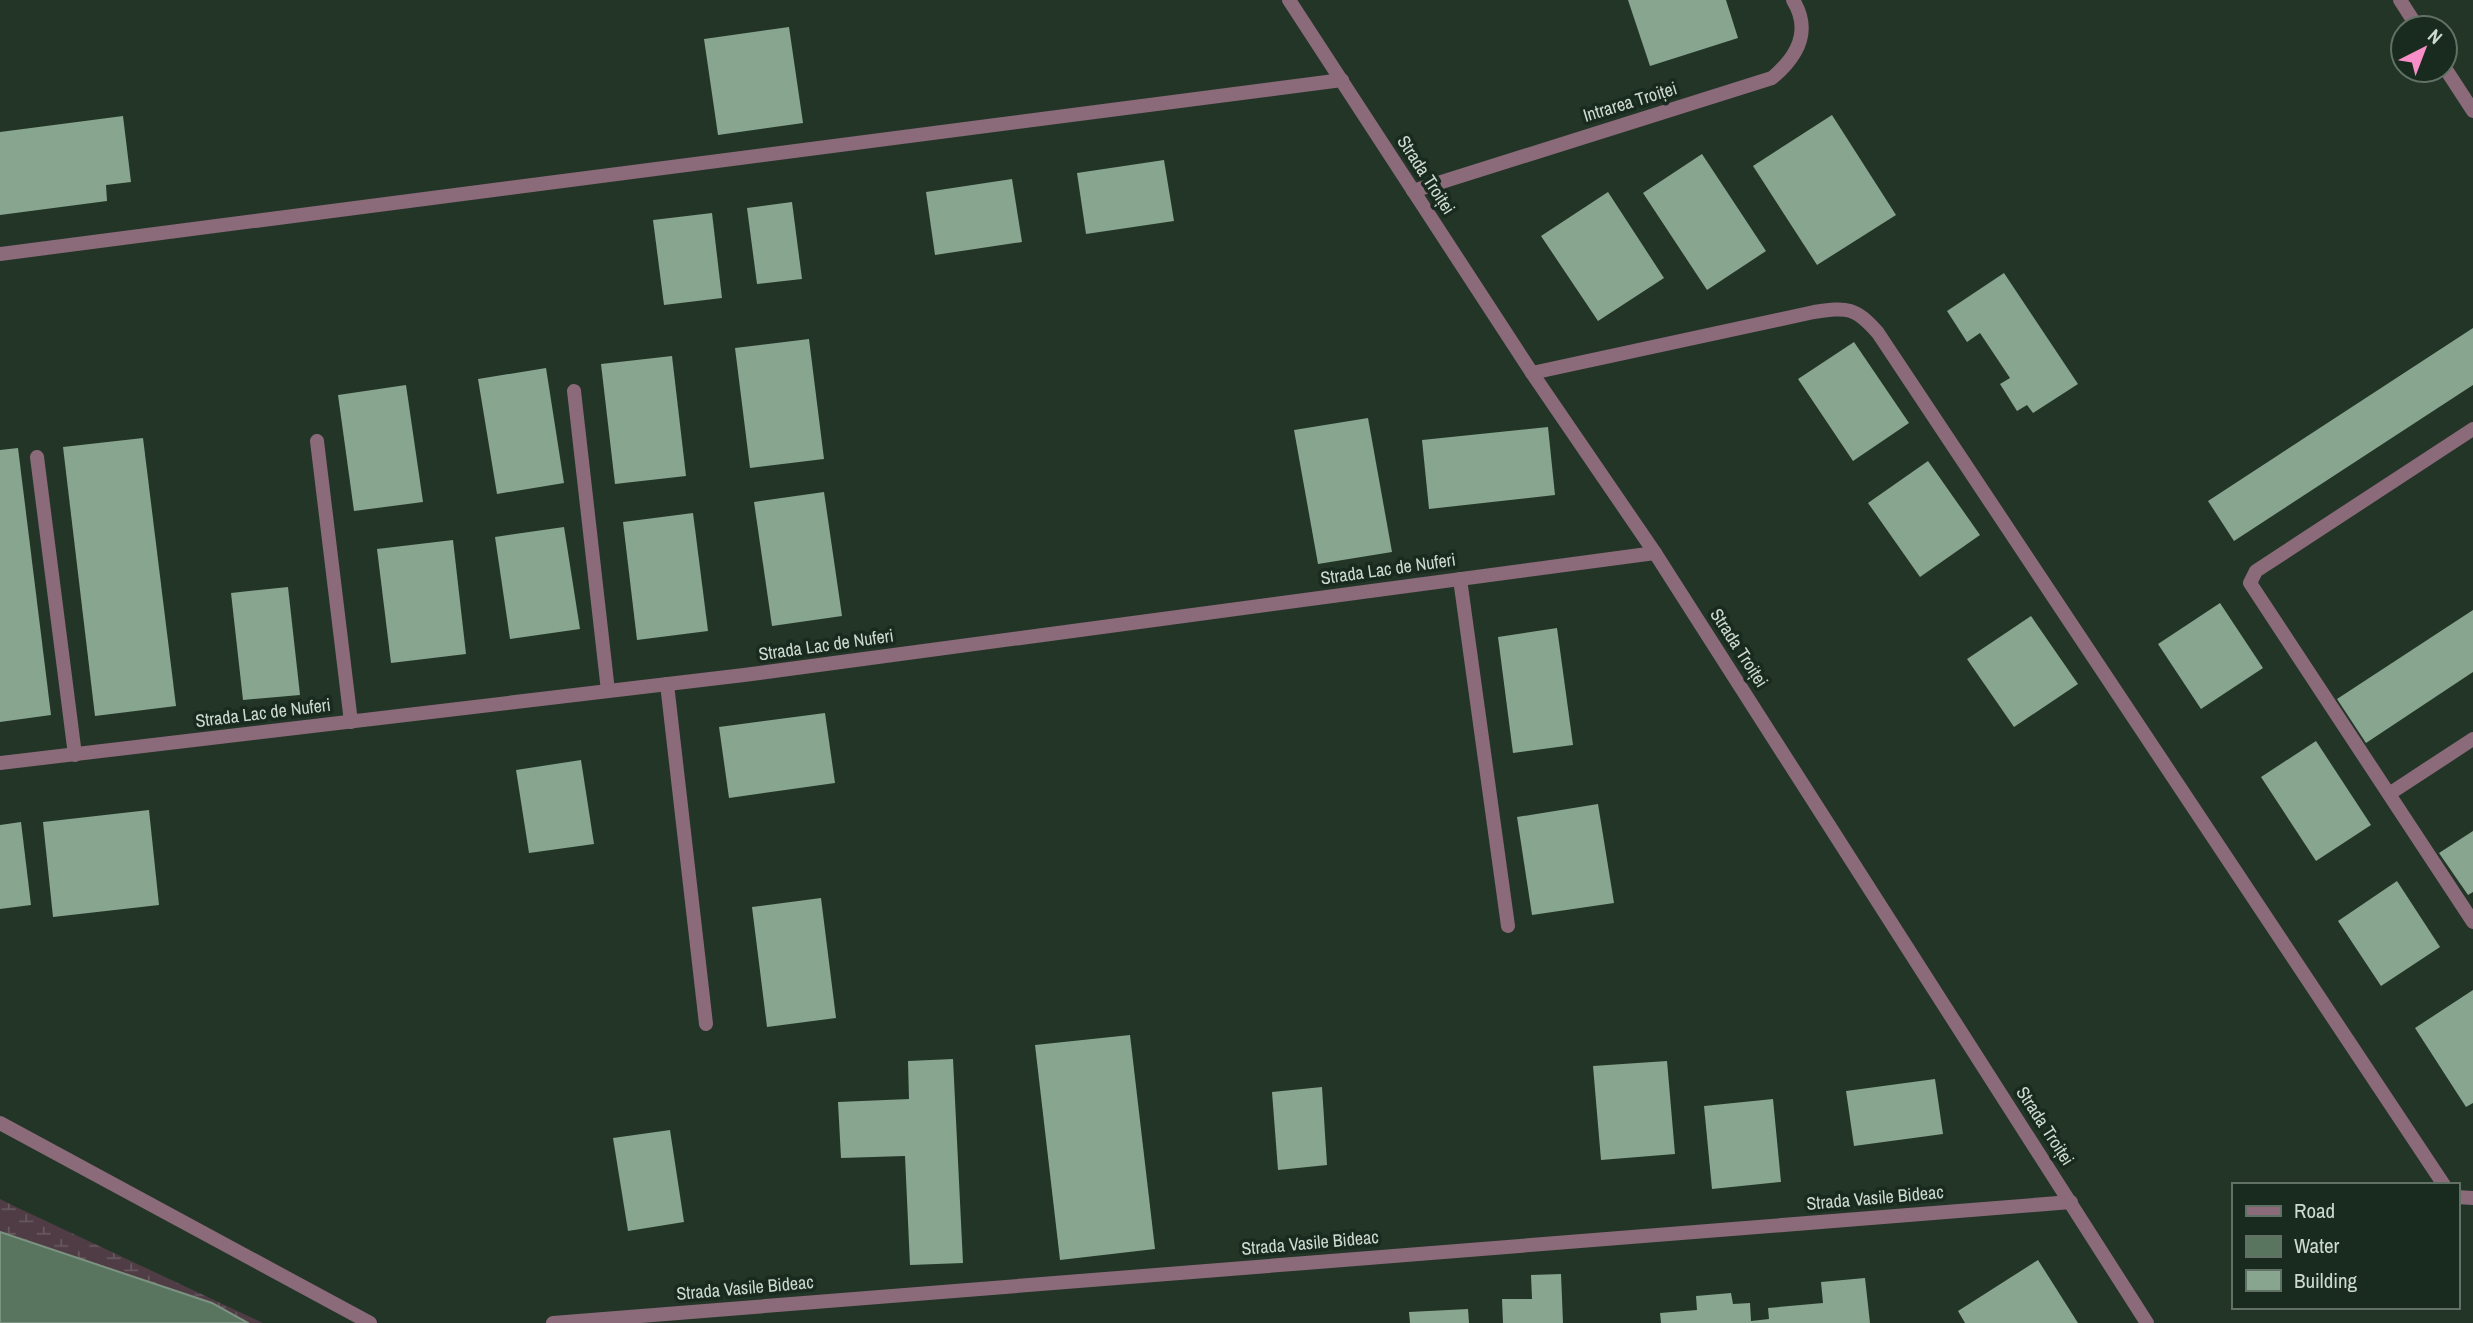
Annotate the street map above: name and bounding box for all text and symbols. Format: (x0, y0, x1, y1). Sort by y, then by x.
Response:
north arrow (2389, 14, 2459, 84)
text: N (2422, 23, 2448, 50)
street label: Intrarea Troiței (1580, 75, 1680, 128)
street label: Strada Troiței (1392, 130, 1461, 219)
street label: Strada Lac de Nuferi (1319, 547, 1457, 590)
street label: Strada Troiței (1705, 603, 1774, 692)
street label: Strada Lac de Nuferi (757, 623, 895, 666)
street label: Strada Lac de Nuferi (194, 692, 332, 733)
street label: Strada Troiței (2011, 1081, 2080, 1170)
street label: Strada Vasile Bideac (1805, 1179, 1945, 1216)
legend (2232, 1183, 2459, 1309)
text: Road (2294, 1196, 2335, 1225)
street label: Strada Vasile Bideac (1240, 1224, 1380, 1261)
text: Water (2294, 1231, 2340, 1260)
text: Building (2294, 1266, 2358, 1295)
street label: Strada Vasile Bideac (675, 1269, 815, 1306)

